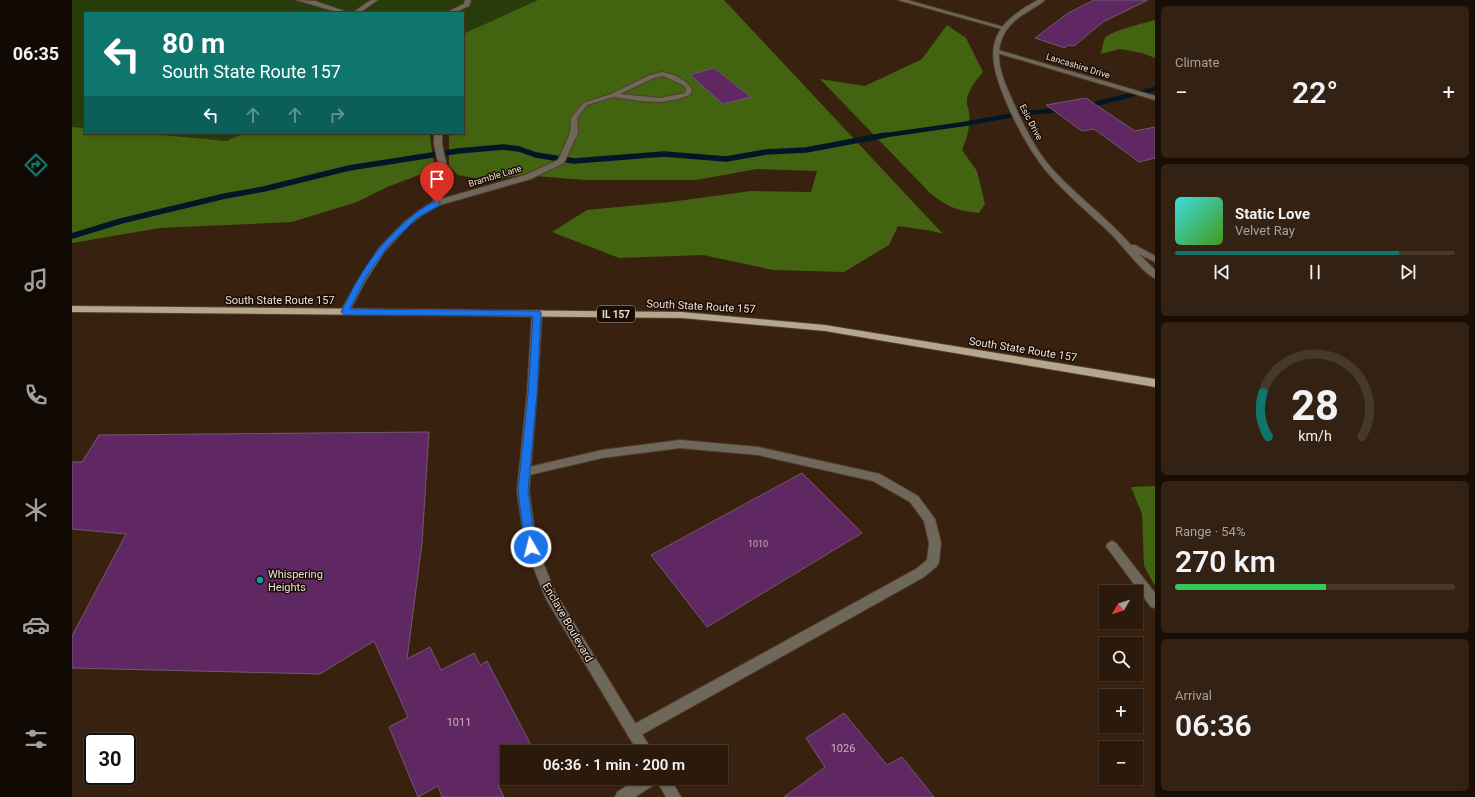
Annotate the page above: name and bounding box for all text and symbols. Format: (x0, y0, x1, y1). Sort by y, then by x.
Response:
text: 80 m (162, 27, 225, 60)
icon: left (96, 28, 148, 80)
text: 06:35 (13, 43, 59, 64)
street label: Lancashire Drive (1045, 52, 1111, 81)
text: Climate (1175, 55, 1219, 70)
text: South State Route 157 (162, 61, 341, 82)
text: 22° (1292, 75, 1338, 110)
text: − (1175, 80, 1188, 105)
text: + (1443, 80, 1455, 105)
street label: Esic Drive (1017, 102, 1045, 142)
icon: left (200, 104, 222, 126)
icon: ahead (242, 104, 264, 126)
icon: ahead (284, 104, 306, 126)
icon: right (326, 104, 348, 126)
icon: directions (22, 151, 50, 179)
pin (420, 162, 454, 203)
street label: Bramble Lane (467, 163, 523, 189)
icon: arrive (426, 168, 448, 190)
text: Static Love (1235, 205, 1310, 223)
text: Velvet Ray (1235, 223, 1295, 238)
icon: previous (1211, 261, 1233, 283)
icon: pause (1304, 261, 1326, 283)
icon: next (1397, 261, 1419, 283)
icon: music (22, 266, 50, 294)
street label: South State Route 157 (225, 294, 335, 307)
street label: South State Route 157 (646, 297, 756, 316)
road number: IL 157 (597, 306, 635, 322)
street label: South State Route 157 (968, 335, 1078, 364)
text: 28 (1291, 380, 1339, 429)
icon: phone (22, 381, 50, 409)
text: km/h (1298, 427, 1332, 443)
icon: climate (22, 496, 50, 524)
text: Range · 54% (1175, 524, 1245, 539)
position arrow (510, 526, 552, 568)
house number: 1010 (748, 539, 768, 549)
text: 270 km (1175, 544, 1276, 579)
place label: Whispering Heights (268, 568, 323, 594)
marker: Whispering Heights (255, 575, 265, 585)
street label: Enclave Boulevard (540, 580, 595, 664)
north arrow (1099, 585, 1143, 629)
map controls (1099, 585, 1143, 785)
icon: car (22, 611, 50, 639)
button: search (1099, 637, 1143, 681)
text: Arrival (1175, 688, 1212, 703)
button: + (1099, 689, 1143, 733)
text: 06:36 (1175, 708, 1252, 743)
house number: 1011 (447, 716, 471, 729)
icon: filters (22, 725, 50, 753)
speed limit sign: 30 (84, 733, 136, 785)
button: − (1099, 741, 1143, 785)
house number: 1026 (831, 742, 855, 755)
text: 06:36 · 1 min · 200 m (543, 756, 685, 774)

